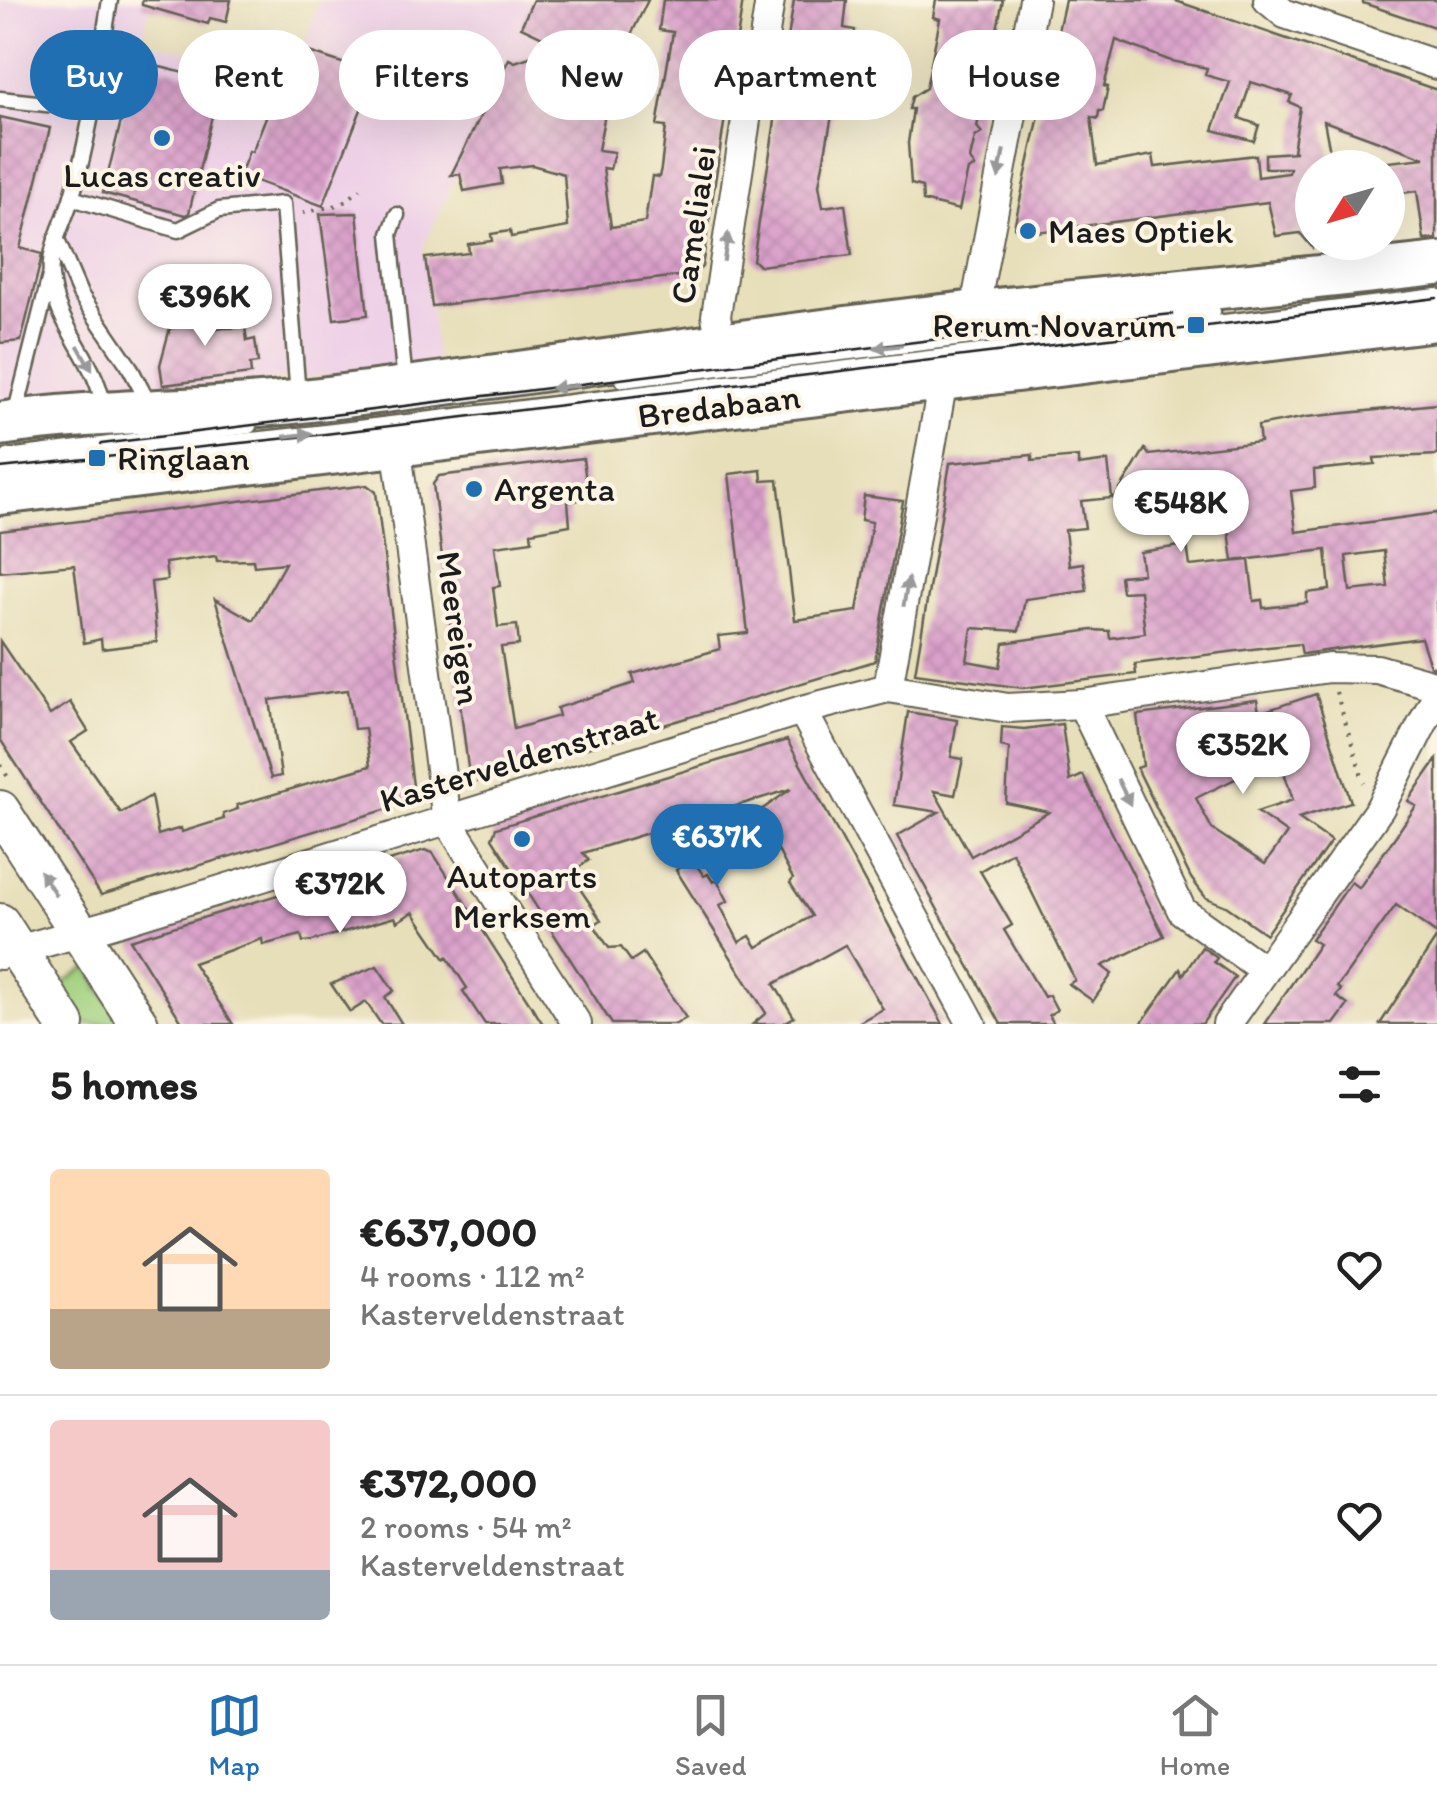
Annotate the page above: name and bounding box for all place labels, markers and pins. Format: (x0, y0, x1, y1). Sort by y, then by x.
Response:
marker: Lucas creativ (151, 127, 173, 149)
place label: Lucas creativ (63, 154, 261, 196)
place label: Maes Optiek (1048, 210, 1233, 252)
marker: Maes Optiek (1017, 220, 1039, 242)
pin: €396K (135, 264, 275, 349)
place label: Rerum Novarum (932, 304, 1176, 346)
marker: Rerum Novarum (1185, 314, 1207, 336)
place label: Ringlaan (117, 437, 250, 479)
marker: Ringlaan (86, 447, 108, 469)
place label: Argenta (494, 468, 615, 510)
pin: €548K (1111, 470, 1251, 555)
marker: Argenta (463, 478, 485, 500)
pin: €352K (1173, 712, 1313, 797)
pin: €637K (647, 804, 787, 889)
marker: Autoparts Merksem (511, 828, 533, 850)
pin: €372K (270, 851, 410, 936)
place label: Autoparts Merksem (447, 855, 597, 937)

